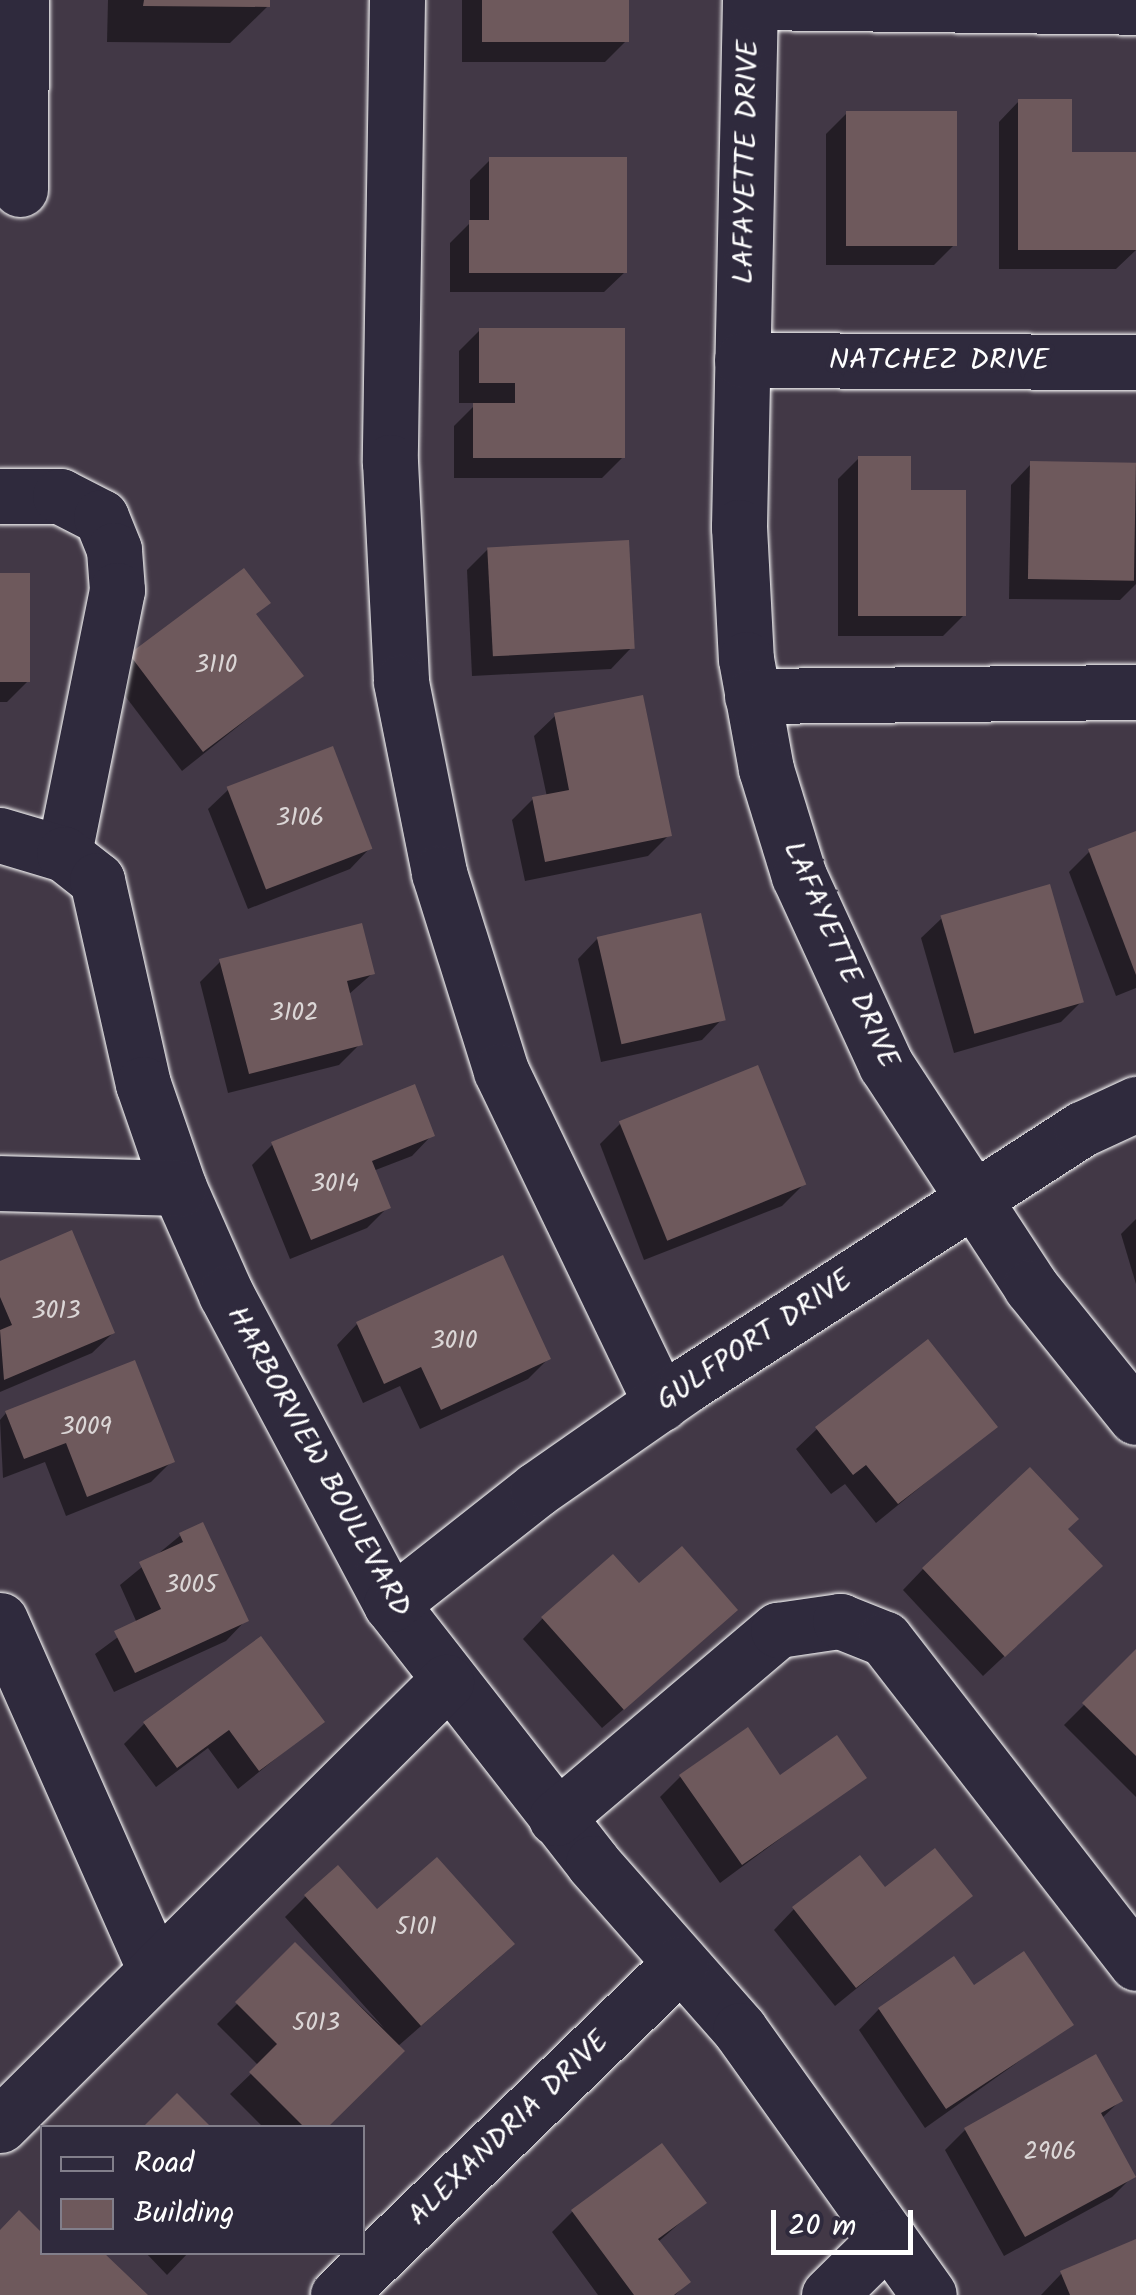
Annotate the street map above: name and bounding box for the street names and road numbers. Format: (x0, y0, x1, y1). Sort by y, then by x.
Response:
street label: LAFAYETTE DRIVE (727, 39, 767, 285)
street label: NATCHEZ DRIVE (829, 343, 1049, 379)
street label: LAFAYETTE DRIVE (774, 836, 906, 1074)
street label: GULFPORT DRIVE (650, 1262, 860, 1420)
street label: HARBORVIEW BOULEVARD (218, 1300, 418, 1624)
street label: ALEXANDRIA DRIVE (401, 2024, 617, 2234)

